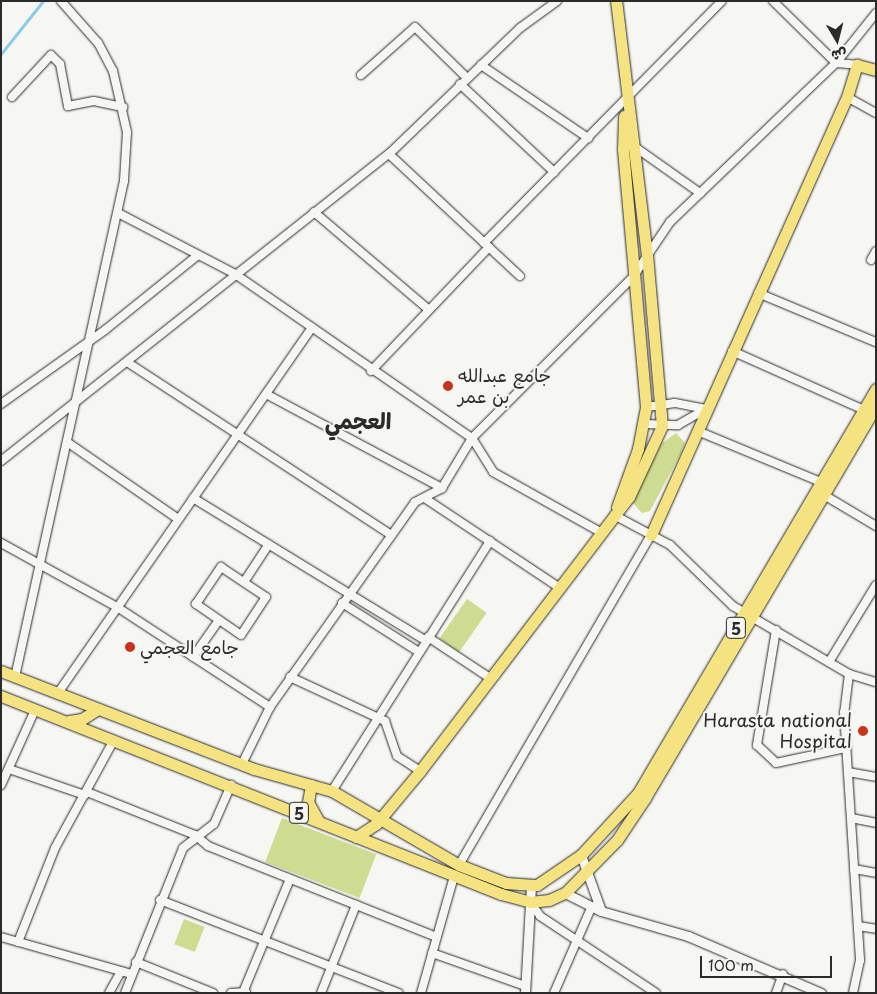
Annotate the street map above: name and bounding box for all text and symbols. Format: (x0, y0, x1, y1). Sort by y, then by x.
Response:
north arrow (812, 15, 862, 65)
text: ش (830, 44, 848, 67)
place label: جامع عبدالله بن عمر (458, 365, 551, 408)
marker: جامع عبدالله بن عمر (442, 380, 454, 392)
district label: العجمي (325, 407, 391, 433)
road number: 5 (725, 614, 747, 641)
place label: جامع العجمي (140, 636, 239, 658)
marker: جامع العجمي (124, 641, 136, 653)
place label: Harasta national Hospital (704, 710, 852, 752)
marker: Harasta national Hospital (856, 724, 870, 738)
road number: 5 (288, 800, 310, 826)
scale bar (702, 946, 834, 978)
text: 100 m (708, 953, 754, 976)

